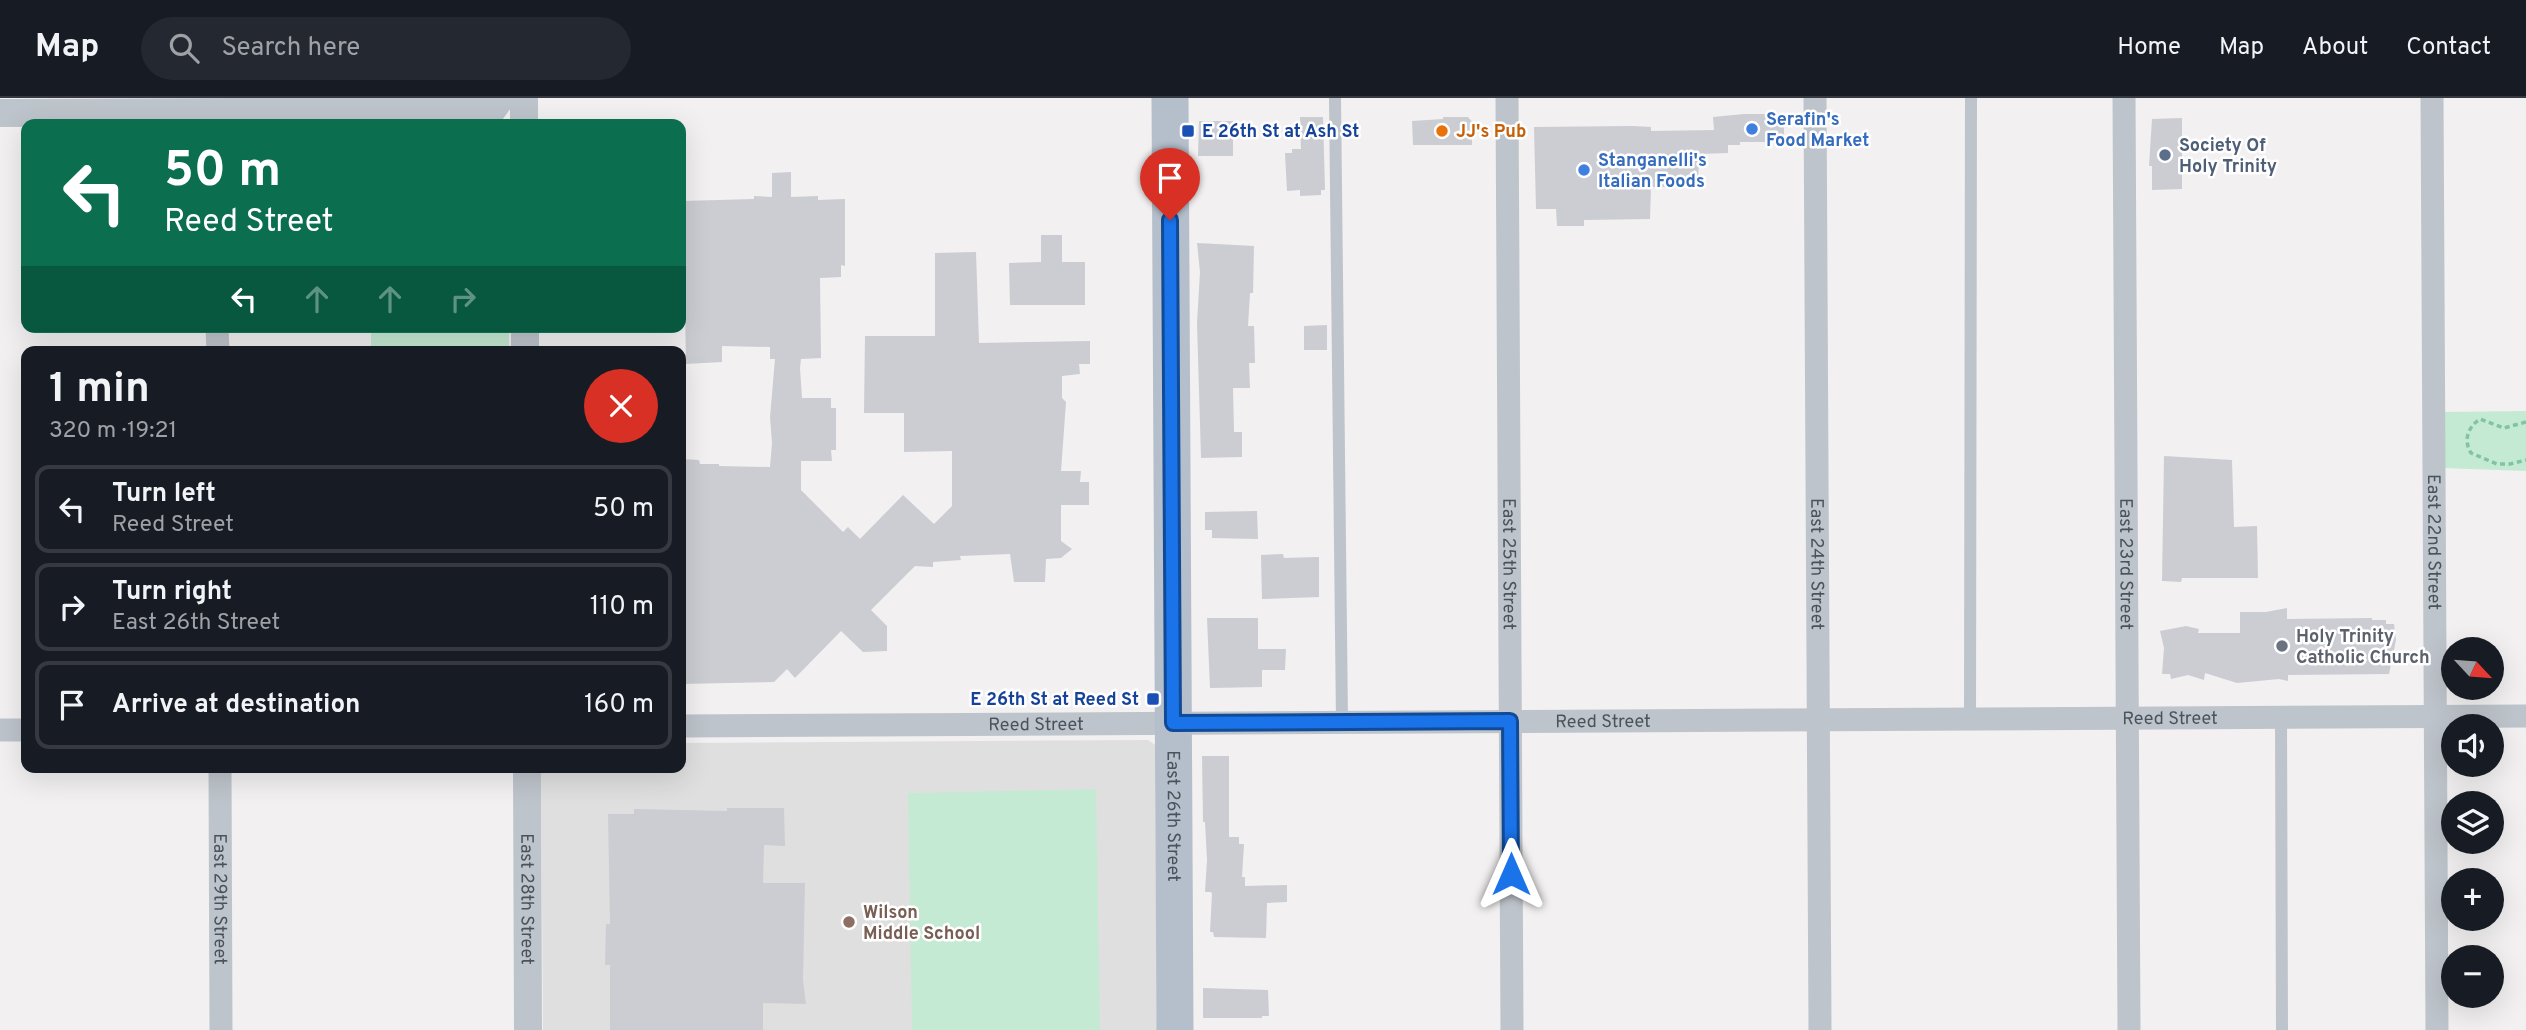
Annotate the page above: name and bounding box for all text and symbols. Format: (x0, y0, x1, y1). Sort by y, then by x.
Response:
search box (141, 17, 631, 80)
text: Map (35, 27, 99, 69)
icon: search (165, 29, 203, 67)
text: Search here (221, 32, 360, 65)
text: Home (2117, 33, 2181, 63)
text: Map (2219, 33, 2264, 63)
text: About (2302, 33, 2368, 63)
text: Contact (2406, 33, 2491, 63)
place label: Serafin's Food Market (1766, 109, 1869, 153)
place label: E 26th St at Ash St (1202, 121, 1359, 144)
place label: JJ's Pub (1456, 121, 1526, 144)
marker: Serafin's Food Market (1744, 121, 1760, 137)
marker: E 26th St at Ash St (1180, 123, 1196, 139)
marker: JJ's Pub (1434, 123, 1450, 139)
place label: Society Of Holy Trinity (2179, 135, 2277, 179)
text: 50 m (164, 142, 281, 204)
icon: left (49, 147, 140, 238)
marker: Society Of Holy Trinity (2157, 147, 2173, 163)
pin (1140, 148, 1200, 220)
place label: Stanganelli's Italian Foods (1598, 150, 1707, 194)
icon: arrive (1151, 159, 1189, 197)
marker: Stanganelli's Italian Foods (1576, 162, 1592, 178)
text: Reed Street (164, 203, 334, 243)
icon: left (225, 280, 263, 318)
icon: ahead (298, 280, 336, 318)
icon: ahead (371, 280, 409, 318)
icon: right (444, 280, 482, 318)
text: 1 min (49, 364, 150, 417)
button: close (584, 369, 658, 443)
text: 320 m · 19:21 (49, 417, 177, 446)
street label: East 22nd Street (2421, 474, 2445, 610)
text: Turn left (112, 478, 216, 511)
icon: left (53, 490, 91, 528)
text: 50 m (593, 493, 654, 526)
street label: East 25th Street (1496, 498, 1520, 630)
street label: East 24th Street (1804, 498, 1828, 630)
street label: East 23rd Street (2113, 498, 2137, 630)
text: Reed Street (112, 511, 234, 540)
text: Turn right (112, 576, 232, 609)
icon: right (53, 588, 91, 626)
text: 110 m (590, 591, 654, 624)
text: East 26th Street (112, 609, 280, 638)
place label: Holy Trinity Catholic Church (2296, 626, 2430, 670)
north arrow (2441, 637, 2504, 700)
map controls (2441, 637, 2504, 1008)
marker: Holy Trinity Catholic Church (2274, 638, 2290, 654)
icon: arrive (53, 686, 91, 724)
text: Arrive at destination (112, 689, 360, 722)
text: 160 m (584, 689, 654, 722)
place label: E 26th St at Reed St (970, 689, 1139, 712)
marker: E 26th St at Reed St (1145, 691, 1161, 707)
street label: Reed Street (2122, 708, 2218, 731)
street label: Reed Street (1555, 711, 1651, 734)
street label: Reed Street (988, 714, 1084, 737)
button: sound (2441, 714, 2504, 777)
street label: East 26th Street (1160, 750, 1184, 882)
button: layers (2441, 791, 2504, 854)
street label: East 29th Street (207, 833, 231, 965)
street label: East 28th Street (514, 833, 538, 965)
position arrow (1474, 837, 1548, 911)
button: + (2441, 868, 2504, 931)
place label: Wilson Middle School (863, 902, 980, 946)
marker: Wilson Middle School (841, 914, 857, 930)
button: − (2441, 945, 2504, 1008)

